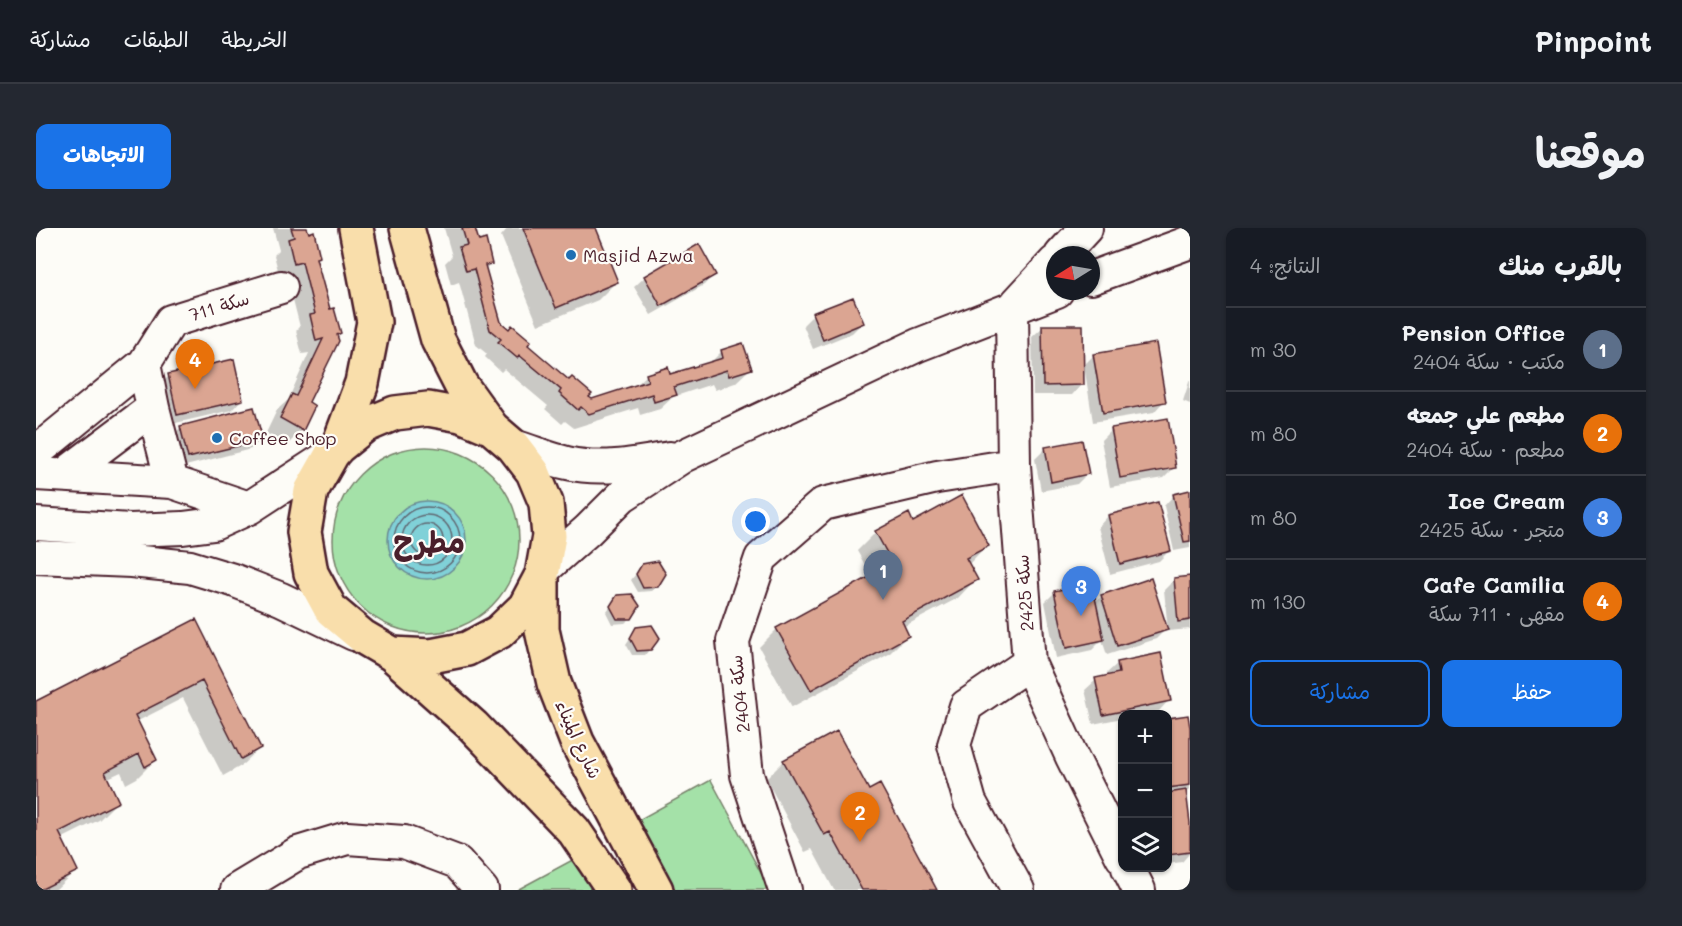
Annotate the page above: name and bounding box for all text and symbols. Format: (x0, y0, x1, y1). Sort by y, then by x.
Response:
text: Pinpoint (1535, 23, 1652, 59)
text: مشاركة (30, 25, 91, 52)
text: الطبقات (124, 25, 189, 52)
text: الخريطة (222, 25, 287, 52)
button: الاتجاهات (36, 124, 171, 189)
text: موقعنا (1535, 124, 1646, 179)
place label: Masjid Azwa (583, 243, 694, 267)
north arrow (1046, 246, 1100, 300)
marker: Masjid Azwa (564, 248, 578, 262)
text: بالقرب منك (1499, 248, 1622, 282)
text: النتائج: 4 (1250, 252, 1321, 278)
street label: 711 سكة (186, 285, 252, 327)
text: Pension Office (1401, 318, 1565, 347)
text: 30 m (1250, 336, 1296, 362)
text: 1 (1598, 336, 1607, 362)
pin: 4 (176, 340, 214, 389)
text: مكتب · سكة 2404 (1413, 348, 1565, 374)
text: مطعم علي جمعه (1407, 400, 1565, 429)
text: 80 m (1250, 420, 1297, 446)
text: 2 (1597, 420, 1608, 446)
place label: Coffee Shop (229, 426, 337, 450)
marker: Coffee Shop (210, 431, 224, 445)
text: مطعم · سكة 2404 (1406, 436, 1565, 462)
text: Ice Cream (1448, 486, 1565, 515)
text: 80 m (1250, 504, 1297, 530)
text: 3 (1597, 504, 1609, 530)
your location (741, 507, 770, 536)
text: متجر · سكة 2425 (1419, 516, 1565, 542)
district label: مطرح (393, 521, 465, 562)
pin: 1 (864, 550, 902, 600)
street label: سكة 2425 (1009, 554, 1039, 632)
pin: 3 (1062, 566, 1100, 616)
text: Cafe Camilia (1423, 570, 1565, 599)
text: 130 m (1250, 588, 1305, 614)
text: 4 (1596, 588, 1609, 614)
text: مقهى · 711 سكة (1429, 600, 1565, 626)
street label: سكة 2404 (723, 654, 755, 734)
button: مشاركة (1250, 660, 1430, 727)
button: حفظ (1442, 660, 1622, 727)
street label: شارع الميناء (549, 696, 608, 783)
map controls (1118, 710, 1172, 872)
button: + (1118, 710, 1172, 764)
button: − (1118, 764, 1172, 818)
pin: 2 (840, 792, 880, 842)
button: layers (1118, 818, 1172, 872)

